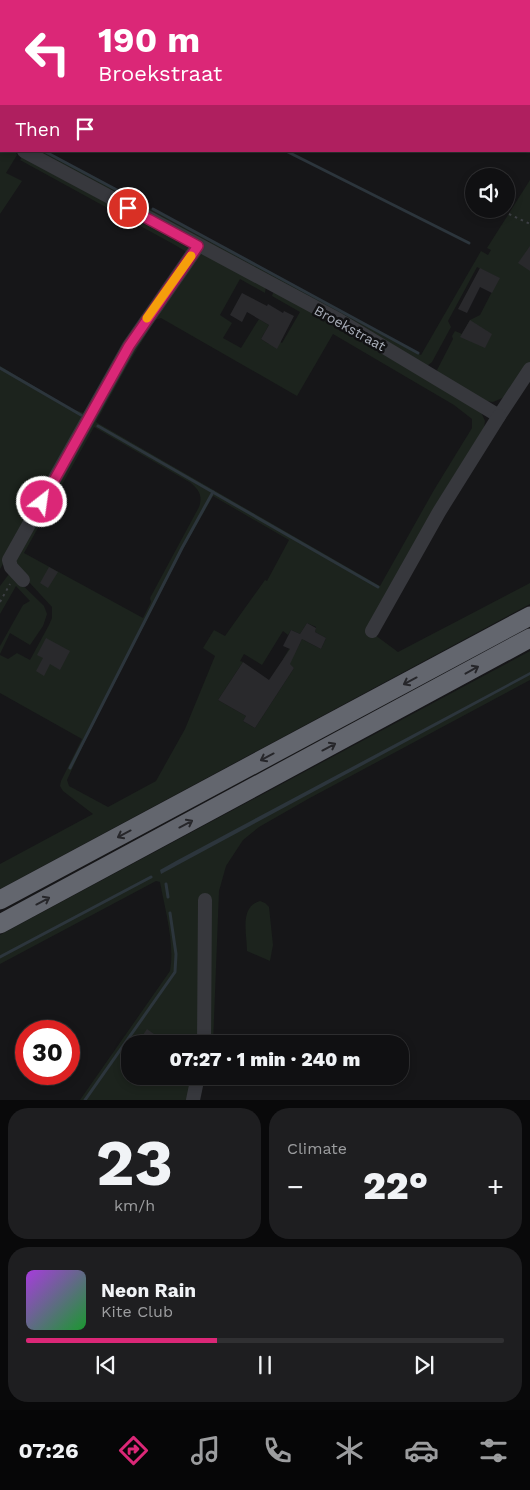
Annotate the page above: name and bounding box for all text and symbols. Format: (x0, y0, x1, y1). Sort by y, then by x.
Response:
text: 190 m (98, 19, 200, 61)
icon: left (15, 20, 80, 85)
text: Broekstraat (98, 61, 222, 86)
icon: arrive (71, 115, 99, 143)
text: Then (15, 118, 61, 141)
map controls (465, 168, 515, 218)
button: sound (465, 168, 515, 218)
pin (107, 187, 149, 229)
icon: arrive (114, 194, 142, 222)
street label: Broekstraat (312, 302, 389, 354)
position arrow (15, 475, 67, 527)
one-way arrow (465, 664, 479, 674)
one-way arrow (403, 677, 418, 686)
one-way arrow (322, 742, 337, 752)
one-way arrow (260, 753, 274, 763)
one-way arrow (178, 819, 193, 828)
one-way arrow (116, 829, 131, 839)
one-way arrow (35, 895, 50, 905)
speed limit sign: 30 (15, 1020, 80, 1085)
text: 07:27 · 1 min · 240 m (170, 1048, 360, 1071)
text: 23 (96, 1125, 173, 1201)
text: Climate (287, 1139, 347, 1158)
text: 22° (363, 1164, 428, 1208)
text: − (287, 1170, 304, 1203)
text: + (487, 1170, 504, 1203)
text: km/h (114, 1196, 155, 1215)
text: Neon Rain (101, 1279, 196, 1302)
text: Kite Club (101, 1302, 173, 1321)
icon: previous (92, 1351, 120, 1379)
icon: pause (251, 1351, 279, 1379)
icon: next (410, 1351, 438, 1379)
icon: directions (116, 1433, 151, 1468)
icon: music (188, 1433, 223, 1468)
icon: phone (260, 1433, 295, 1468)
icon: climate (332, 1433, 367, 1468)
icon: car (404, 1433, 439, 1468)
icon: filters (476, 1433, 511, 1468)
text: 07:26 (19, 1438, 78, 1463)

